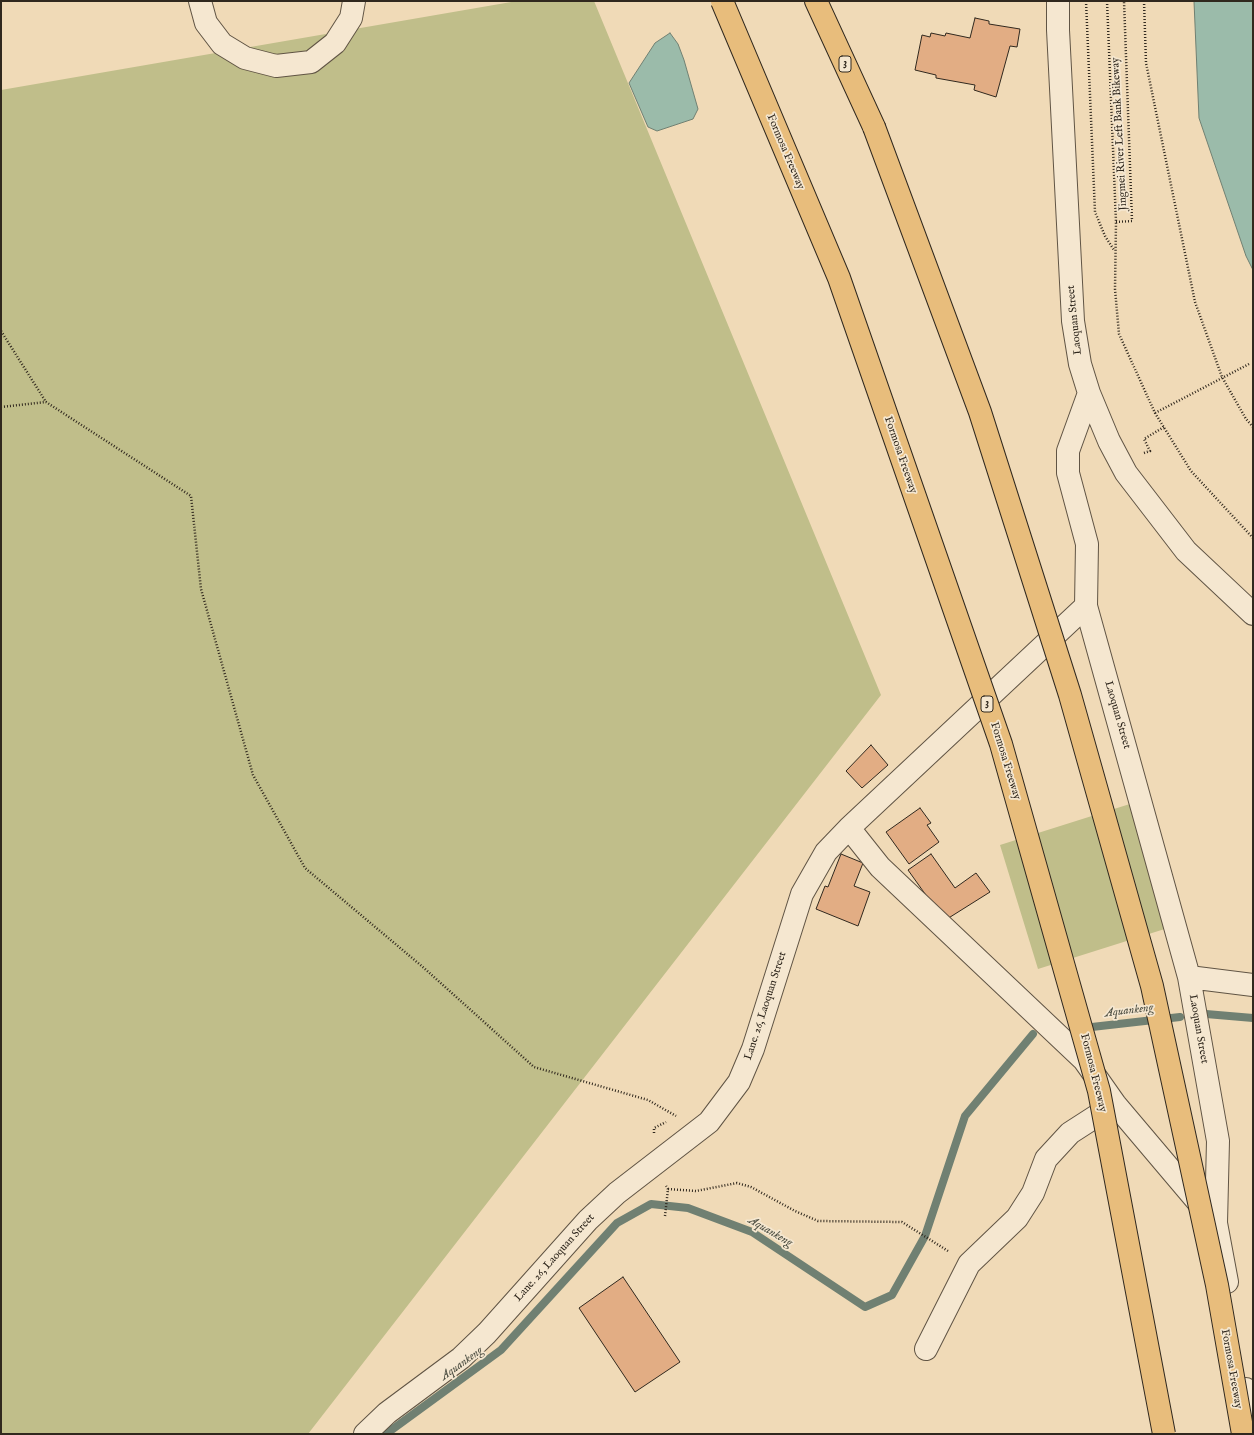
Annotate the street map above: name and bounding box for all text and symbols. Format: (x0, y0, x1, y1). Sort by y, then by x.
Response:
road number: 3 (839, 56, 851, 72)
street label: Jingmei River Left Bank Bikeway (1109, 57, 1131, 211)
street label: Formosa Freeway (763, 112, 807, 192)
street label: Laoquan Street (1065, 285, 1085, 355)
street label: Formosa Freeway (881, 415, 919, 495)
street label: Laoquan Street (1101, 680, 1133, 750)
road number: 3 (981, 696, 993, 712)
street label: Formosa Freeway (987, 721, 1023, 801)
street label: Lane. 26, Laoquan Street (742, 950, 790, 1062)
street label: Laoquan Street (1185, 993, 1211, 1065)
water label: Aquankeng (1104, 1001, 1154, 1021)
street label: Formosa Freeway (1077, 1032, 1109, 1114)
street label: Lane. 26, Laoquan Street (512, 1211, 598, 1305)
water label: Aquankeng (745, 1214, 795, 1250)
street label: Formosa Freeway (1218, 1328, 1244, 1410)
water label: Aquankeng (438, 1344, 486, 1384)

